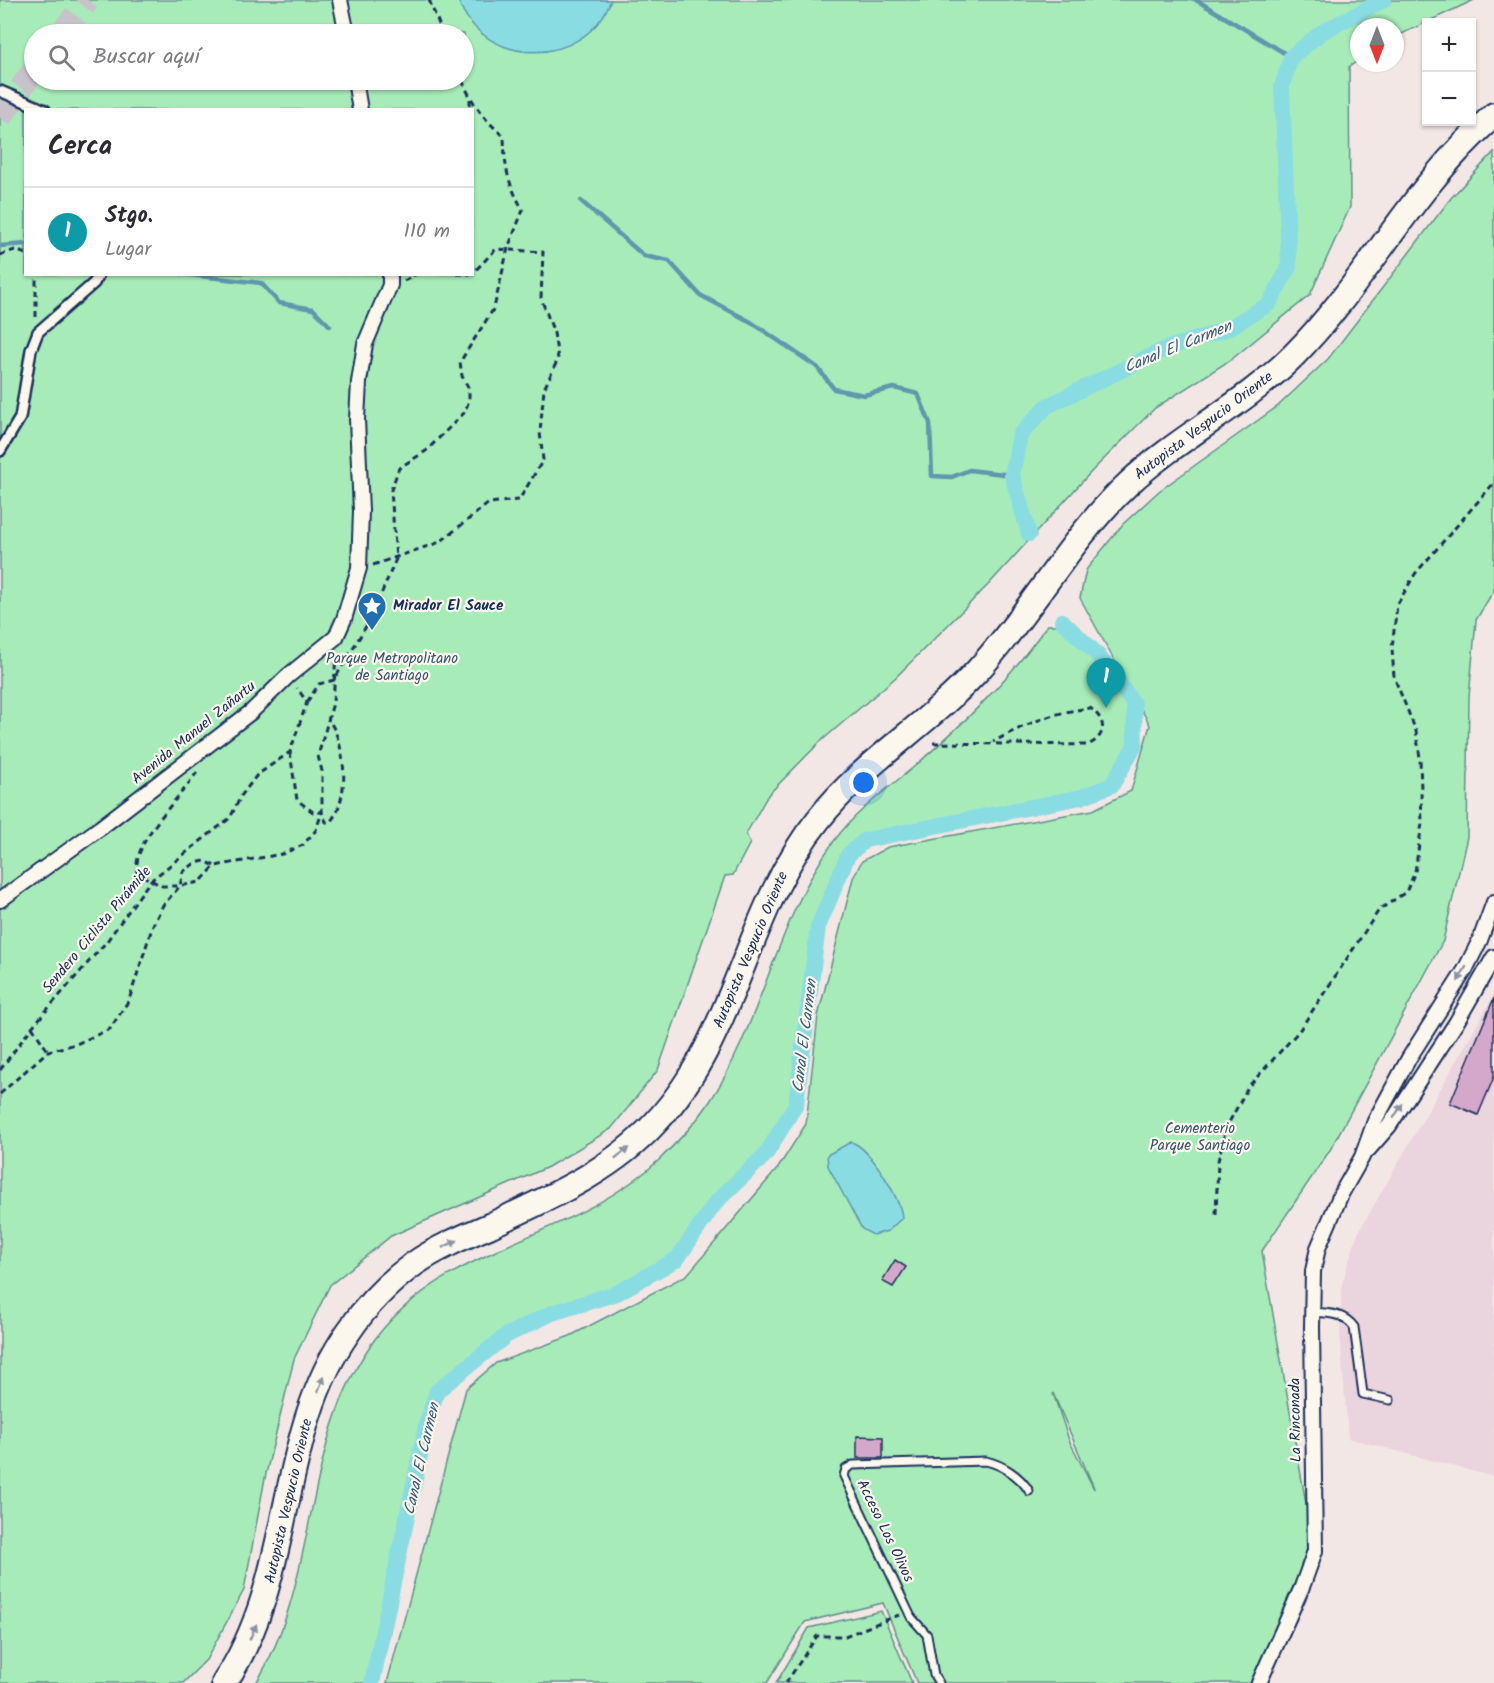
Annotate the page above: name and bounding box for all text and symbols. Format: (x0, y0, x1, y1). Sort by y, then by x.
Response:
north arrow (1350, 18, 1404, 72)
map controls (1422, 18, 1476, 126)
button: + (1422, 18, 1476, 72)
search box (24, 24, 474, 90)
text: Buscar aquí (93, 40, 200, 75)
icon: search (45, 41, 78, 74)
button: − (1422, 72, 1476, 126)
text: Cerca (48, 126, 112, 168)
text: Stgo. (105, 199, 153, 234)
text: 1 (64, 216, 71, 248)
text: 110 m (404, 216, 450, 248)
text: Lugar (105, 234, 151, 266)
water label: Canal El Carmen (1120, 314, 1237, 380)
street label: Autopista Vespucio Oriente (1129, 366, 1279, 486)
place icon: Mirador El Sauce (356, 590, 388, 632)
place label: Mirador El Sauce (393, 594, 504, 618)
park label: Parque Metropolitano de Santiago (326, 647, 458, 688)
pin: 1 (1086, 658, 1126, 708)
street label: Avenida Manuel Zañartu (127, 675, 261, 791)
your location (849, 768, 878, 797)
street label: Sendero Ciclista Pirámide (36, 861, 158, 999)
street label: Autopista Vespucio Oriente (707, 868, 795, 1032)
one-way arrow (1457, 966, 1467, 983)
water label: Canal El Carmen (786, 976, 825, 1094)
one-way arrow (1393, 1103, 1404, 1119)
park label: Cementerio Parque Santiago (1150, 1117, 1250, 1158)
one-way arrow (614, 1147, 630, 1160)
one-way arrow (441, 1239, 458, 1248)
one-way arrow (317, 1375, 326, 1393)
street label: La Rinconada (1283, 1378, 1309, 1462)
water label: Canal El Carmen (397, 1399, 447, 1517)
street label: Autopista Vespucio Oriente (258, 1416, 320, 1586)
street label: Acceso Los Olivos (850, 1476, 921, 1587)
one-way arrow (248, 1624, 257, 1641)

